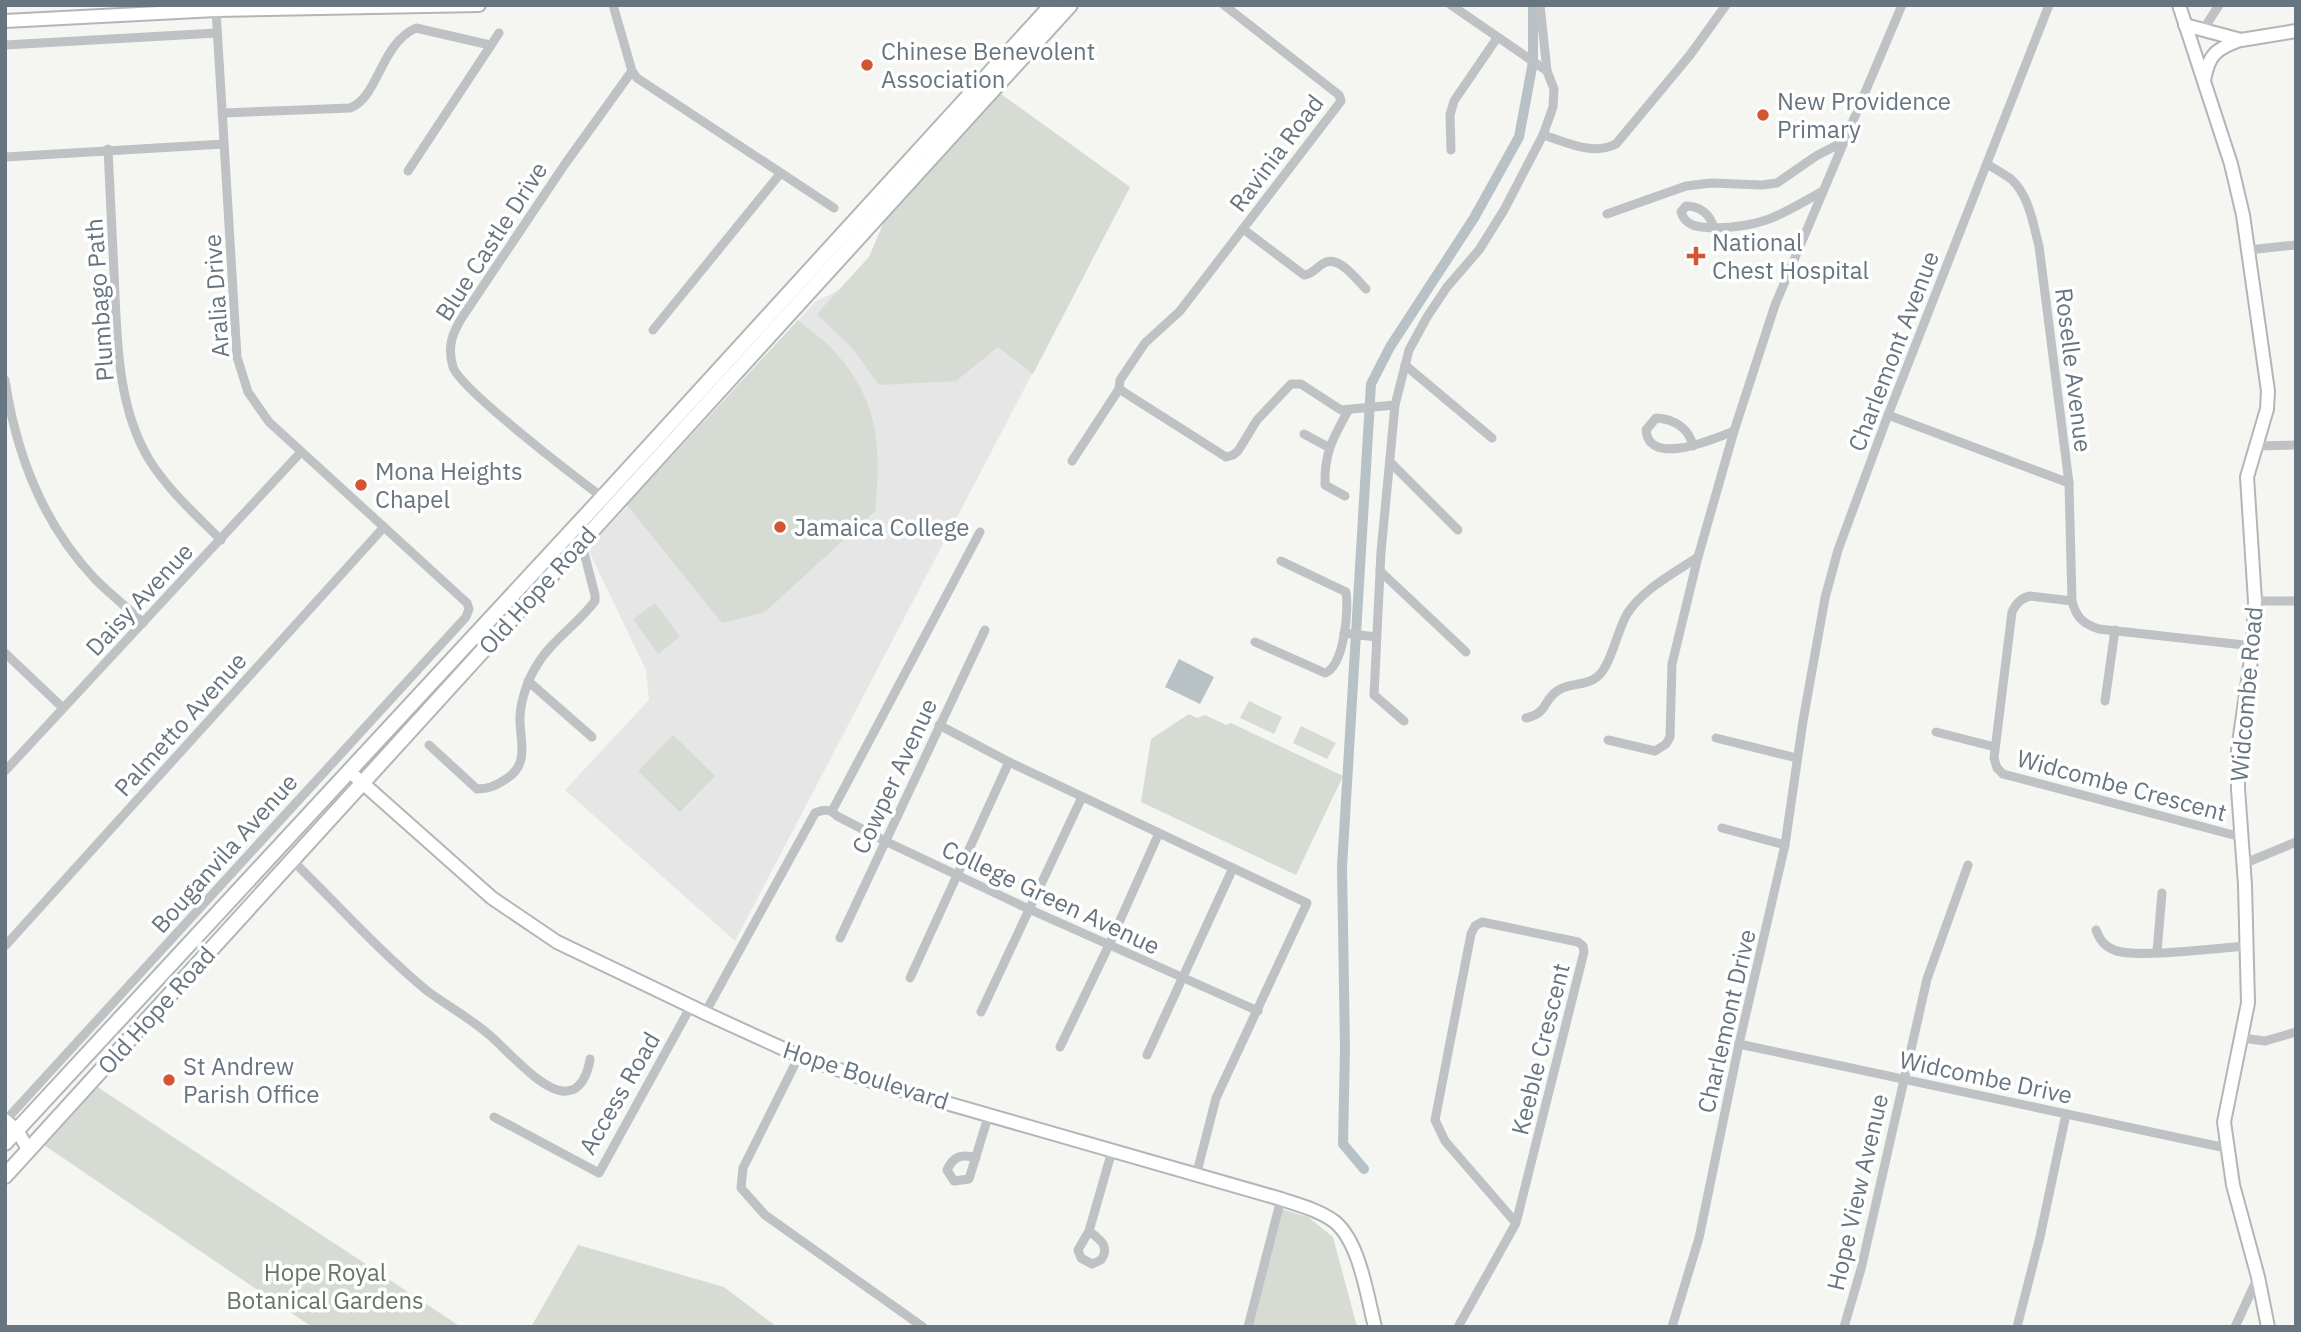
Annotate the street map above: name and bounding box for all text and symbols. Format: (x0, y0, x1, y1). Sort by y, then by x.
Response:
place label: Chinese Benevolent Association (881, 35, 1095, 95)
marker: Chinese Benevolent Association (859, 57, 875, 73)
place label: New Providence Primary (1777, 85, 1951, 145)
street label: Ravinia Road (1221, 88, 1331, 218)
marker: New Providence Primary (1755, 107, 1771, 123)
street label: Blue Castle Drive (428, 155, 554, 327)
street label: Plumbago Path (77, 217, 121, 383)
place label: National Chest Hospital (1712, 226, 1869, 286)
street label: Aralia Drive (196, 233, 236, 359)
marker: National Chest Hospital (1686, 246, 1706, 266)
street label: Charlemont Avenue (1840, 246, 1946, 456)
street label: Roselle Avenue (2048, 286, 2100, 454)
place label: Mona Heights Chapel (375, 455, 523, 515)
marker: Mona Heights Chapel (353, 477, 369, 493)
place label: Jamaica College (794, 511, 970, 543)
street label: Old Hope Road (471, 519, 603, 661)
marker: Jamaica College (772, 519, 788, 535)
street label: Daisy Avenue (78, 535, 200, 663)
street label: Widcombe Road (2222, 605, 2270, 783)
street label: Palmetto Avenue (107, 645, 253, 803)
street label: Cowper Avenue (844, 693, 944, 859)
street label: Widcombe Crescent (2014, 742, 2230, 828)
street label: Bouganvila Avenue (144, 766, 304, 940)
street label: College Green Avenue (937, 832, 1165, 962)
street label: Charlemont Drive (1689, 926, 1763, 1116)
street label: Old Hope Road (90, 939, 222, 1081)
street label: Keeble Crescent (1503, 960, 1577, 1138)
street label: Access Road (571, 1026, 667, 1160)
street label: Hope Boulevard (779, 1033, 953, 1117)
street label: Widcombe Drive (1897, 1043, 2075, 1111)
place label: St Andrew Parish Office (183, 1050, 319, 1110)
marker: St Andrew Parish Office (161, 1072, 177, 1088)
street label: Hope View Avenue (1819, 1090, 1895, 1294)
park label: Hope Royal Botanical Gardens (226, 1256, 424, 1316)

